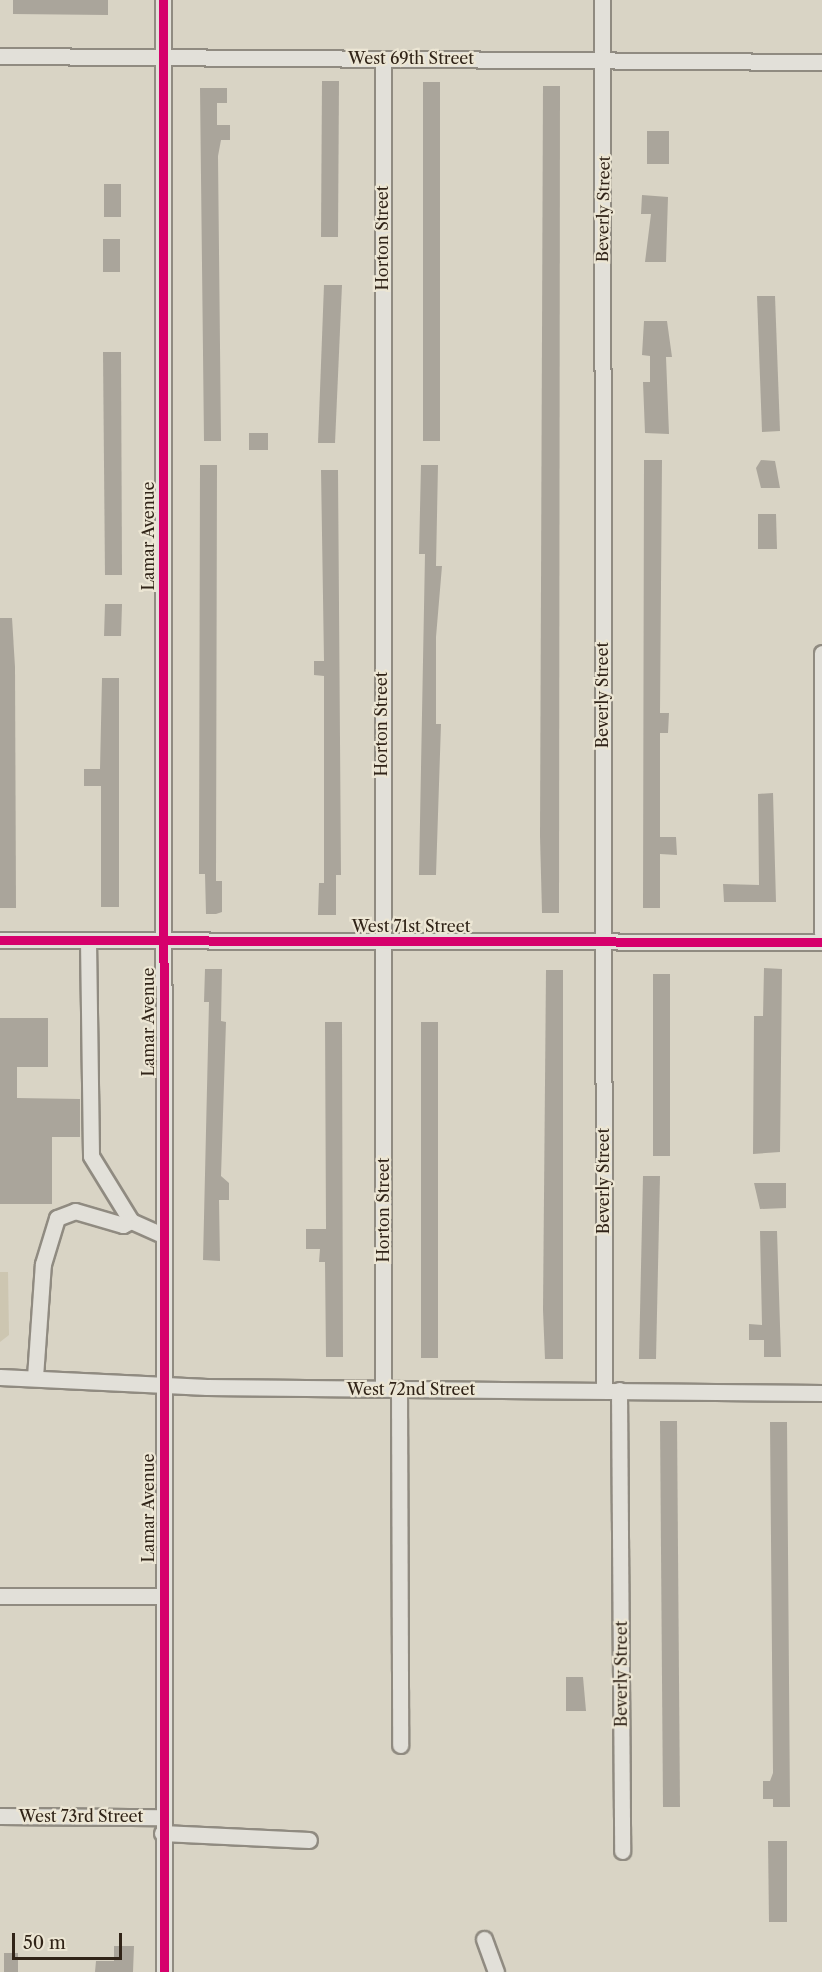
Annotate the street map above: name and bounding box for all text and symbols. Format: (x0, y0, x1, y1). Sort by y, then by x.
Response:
street label: West 69th Street (348, 48, 474, 68)
street label: Beverly Street (592, 155, 614, 263)
street label: Horton Street (372, 186, 392, 290)
street label: Lamar Avenue (138, 481, 158, 591)
street label: Beverly Street (592, 642, 612, 748)
street label: Horton Street (371, 672, 391, 776)
street label: West 71st Street (352, 916, 470, 936)
street label: Lamar Avenue (138, 967, 158, 1077)
street label: Beverly Street (593, 1128, 613, 1234)
street label: Horton Street (373, 1158, 393, 1262)
street label: West 72nd Street (347, 1379, 475, 1399)
street label: Lamar Avenue (138, 1453, 158, 1563)
street label: Beverly Street (611, 1621, 631, 1727)
street label: West 73rd Street (19, 1806, 143, 1826)
scale bar (15, 1921, 124, 1959)
text: 50 m (23, 1932, 66, 1954)

